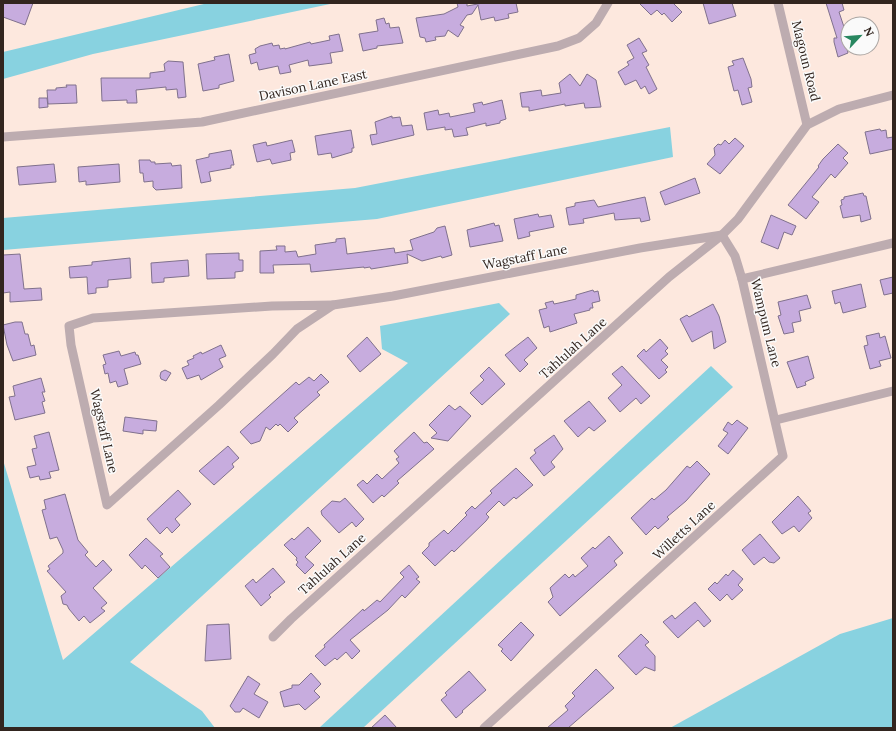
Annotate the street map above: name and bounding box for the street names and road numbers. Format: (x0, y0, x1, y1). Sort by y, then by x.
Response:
street label: Magoun Road (788, 19, 824, 103)
street label: Davison Lane East (257, 65, 369, 105)
street label: Wagstaff Lane (481, 240, 569, 274)
street label: Wampum Lane (747, 277, 785, 369)
street label: Tahlulah Lane (536, 313, 610, 383)
street label: Wagstaff Lane (86, 387, 122, 475)
street label: Willetts Lane (649, 497, 719, 563)
street label: Tahlulah Lane (295, 529, 369, 599)

